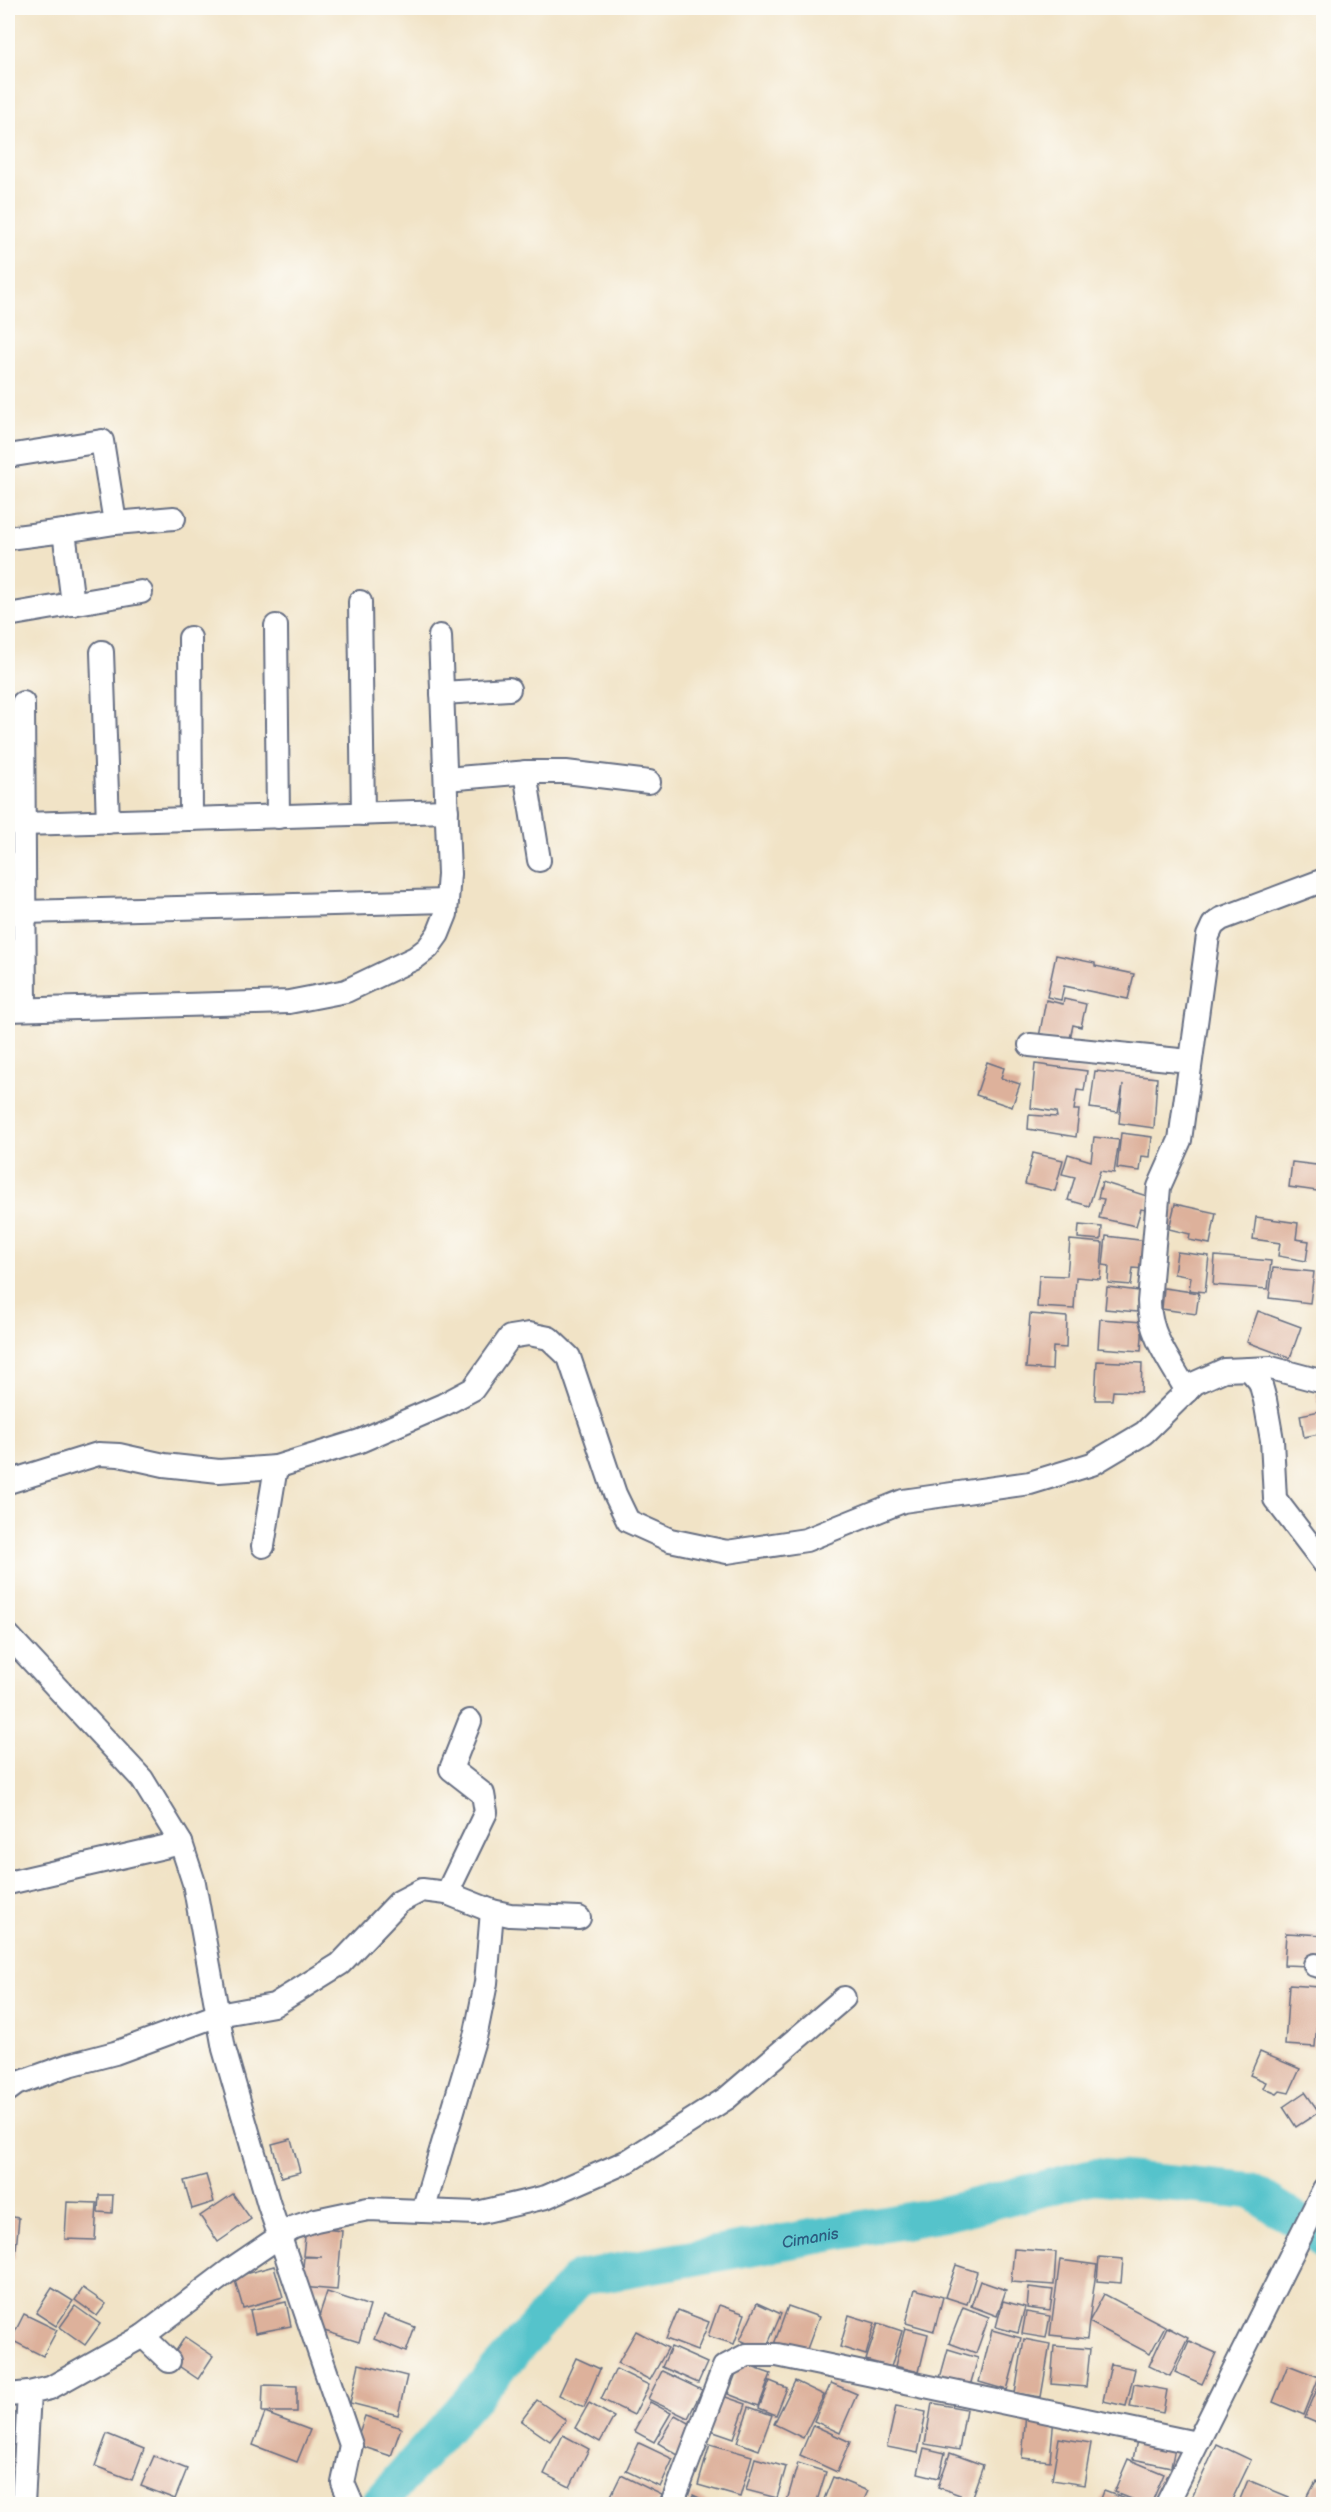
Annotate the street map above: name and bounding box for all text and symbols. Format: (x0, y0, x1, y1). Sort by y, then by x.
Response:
water label: Cimanis (780, 2225, 840, 2253)

